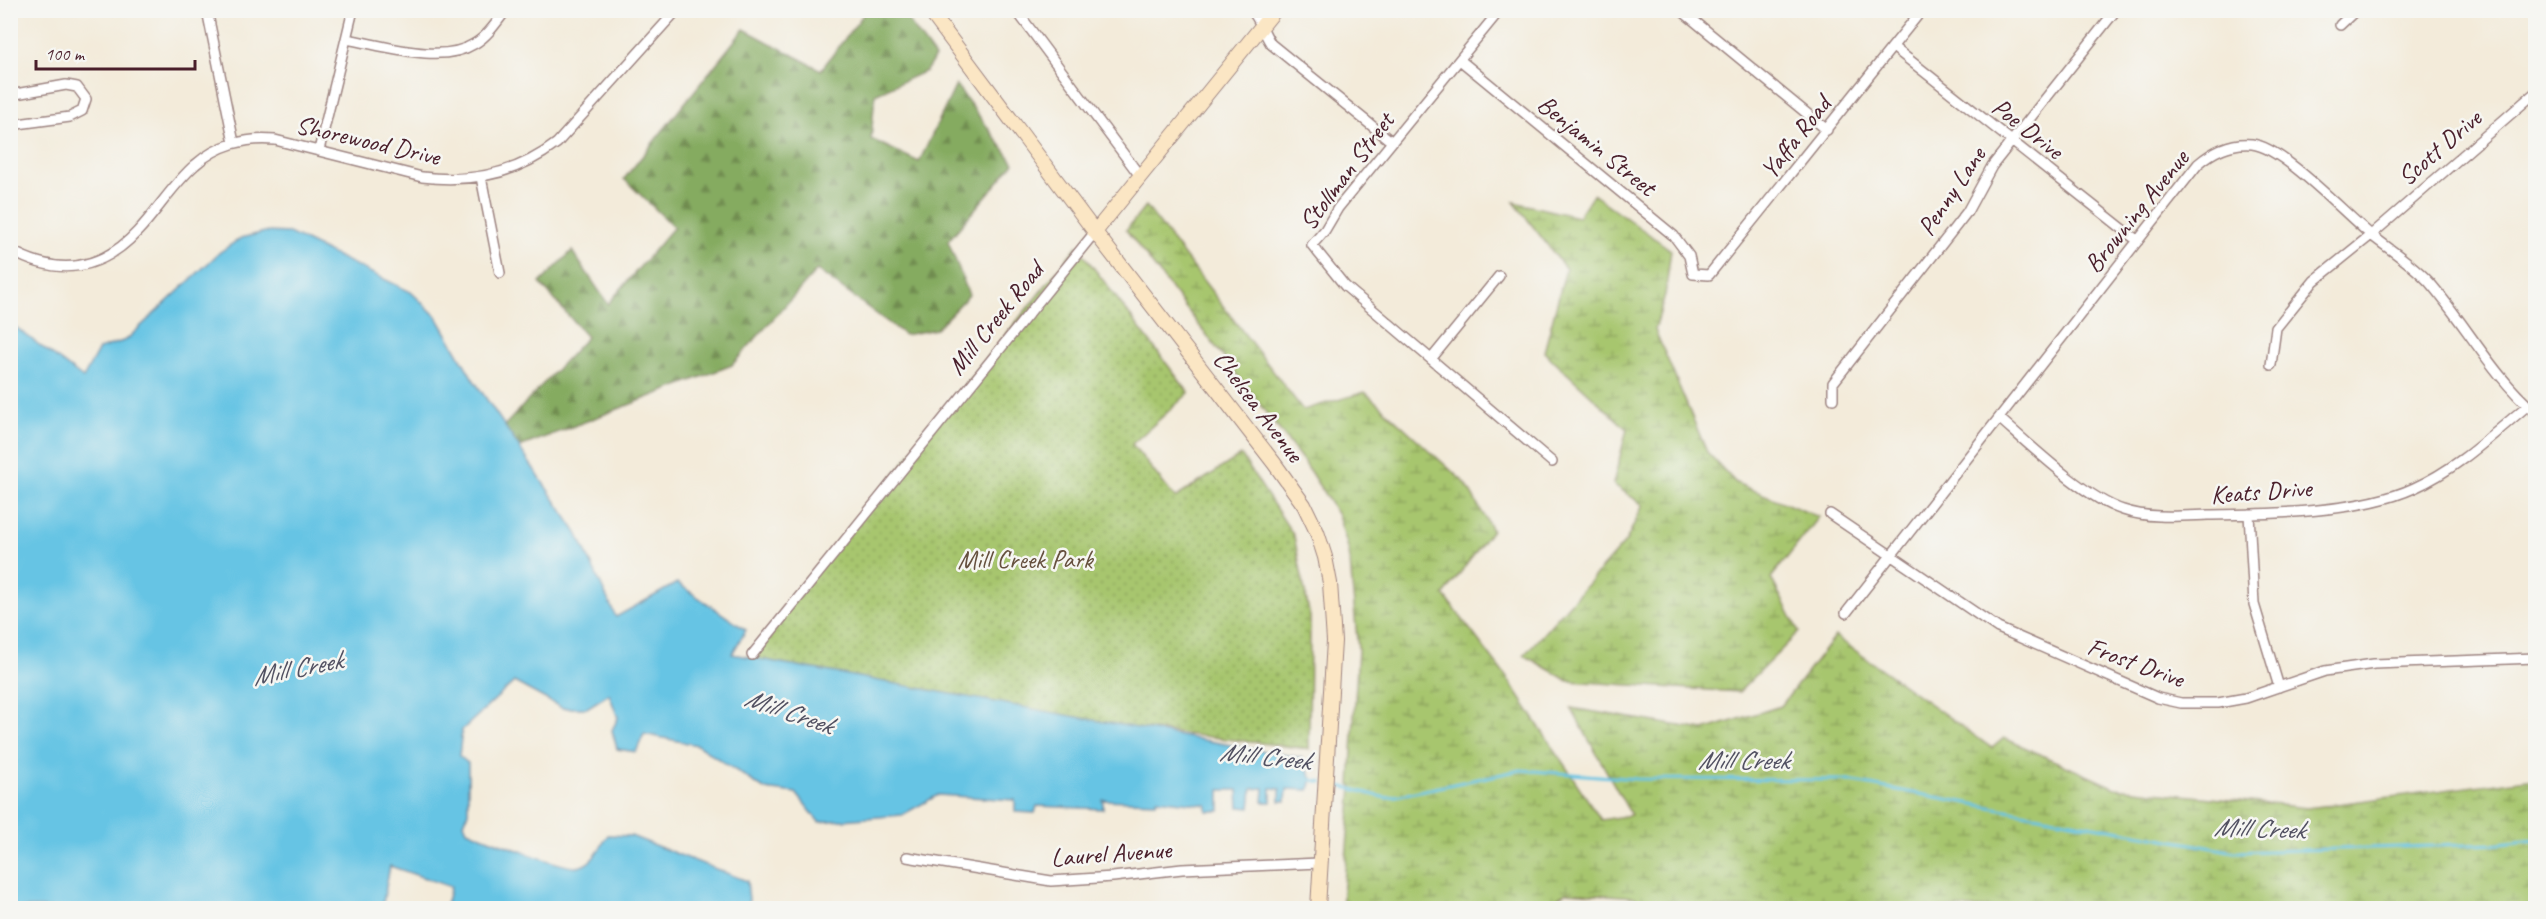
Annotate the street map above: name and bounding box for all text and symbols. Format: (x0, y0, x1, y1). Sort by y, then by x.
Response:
scale bar (36, 33, 195, 71)
text: 100 m (45, 43, 86, 65)
street label: Yaffa Road (1753, 86, 1840, 185)
street label: Benjamin Street (1531, 88, 1664, 205)
street label: Poe Drive (1985, 90, 2072, 168)
street label: Scott Drive (2391, 101, 2489, 193)
street label: Stollman Street (1291, 104, 1403, 237)
street label: Shorewood Drive (293, 108, 445, 173)
street label: Penny Lane (1910, 139, 1994, 242)
street label: Browning Avenue (2077, 142, 2197, 280)
street label: Mill Creek Road (940, 252, 1053, 382)
street label: Chelsea Avenue (1206, 344, 1312, 470)
street label: Keats Drive (2210, 471, 2315, 511)
park label: Mill Creek Park (957, 543, 1095, 576)
street label: Frost Drive (2083, 630, 2190, 696)
water label: Mill Creek (249, 642, 350, 693)
water label: Mill Creek (741, 680, 842, 743)
water label: Mill Creek (1218, 734, 1317, 778)
water label: Mill Creek (1698, 743, 1793, 777)
water label: Mill Creek (2213, 809, 2310, 847)
street label: Laurel Avenue (1050, 833, 1174, 874)

